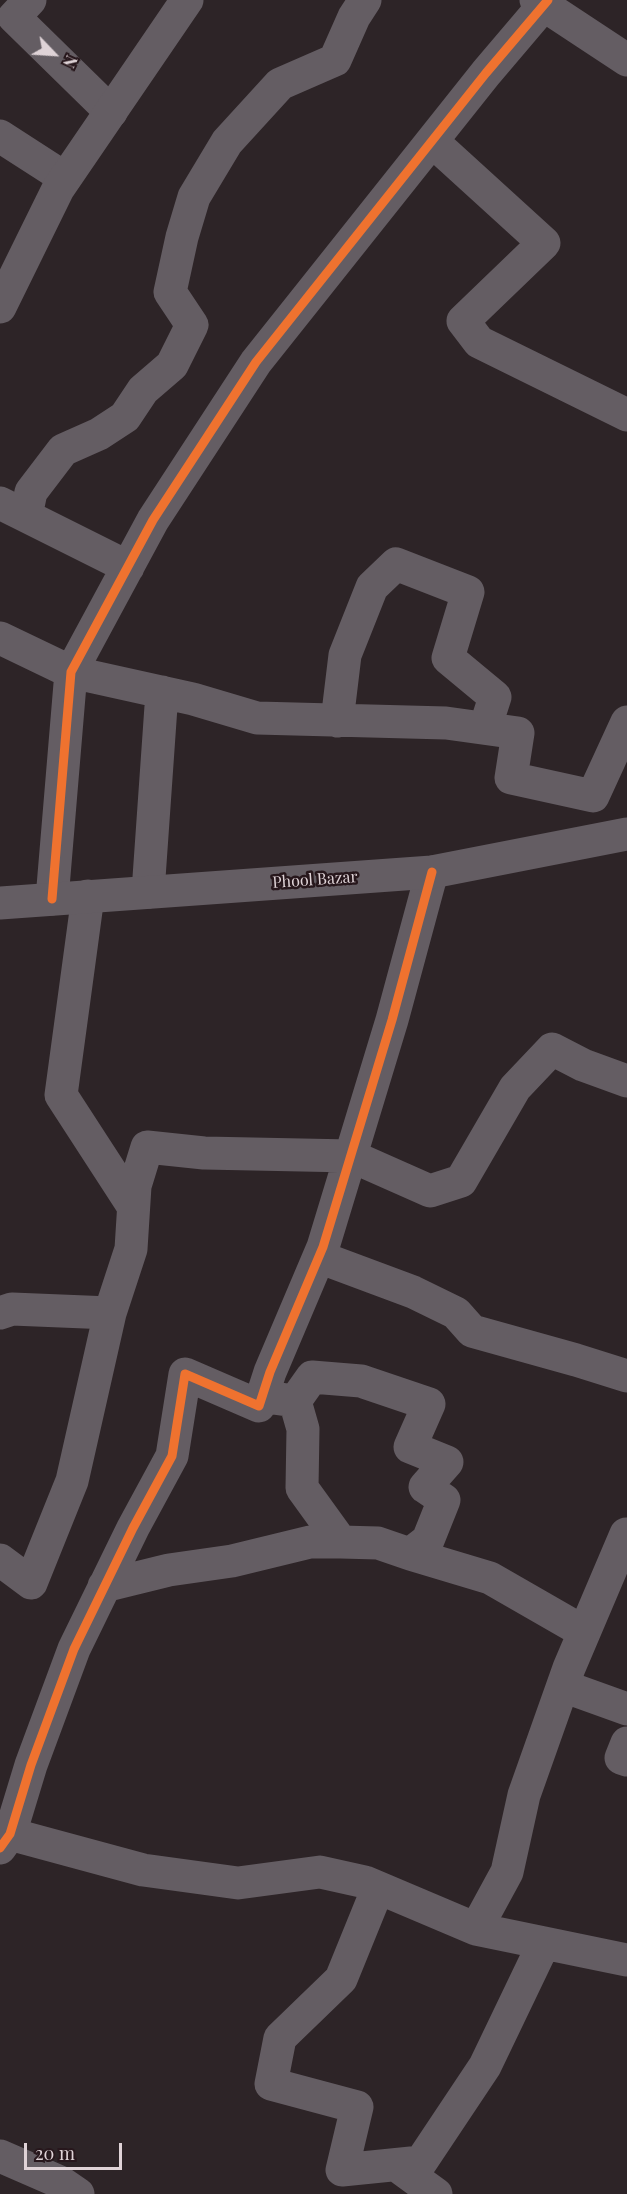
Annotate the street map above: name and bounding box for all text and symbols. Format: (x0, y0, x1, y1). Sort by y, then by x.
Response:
north arrow (24, 24, 84, 84)
text: N (59, 52, 83, 71)
street label: Phool Bazar (272, 867, 358, 893)
scale bar (27, 2131, 124, 2169)
text: 20 m (35, 2141, 75, 2165)

